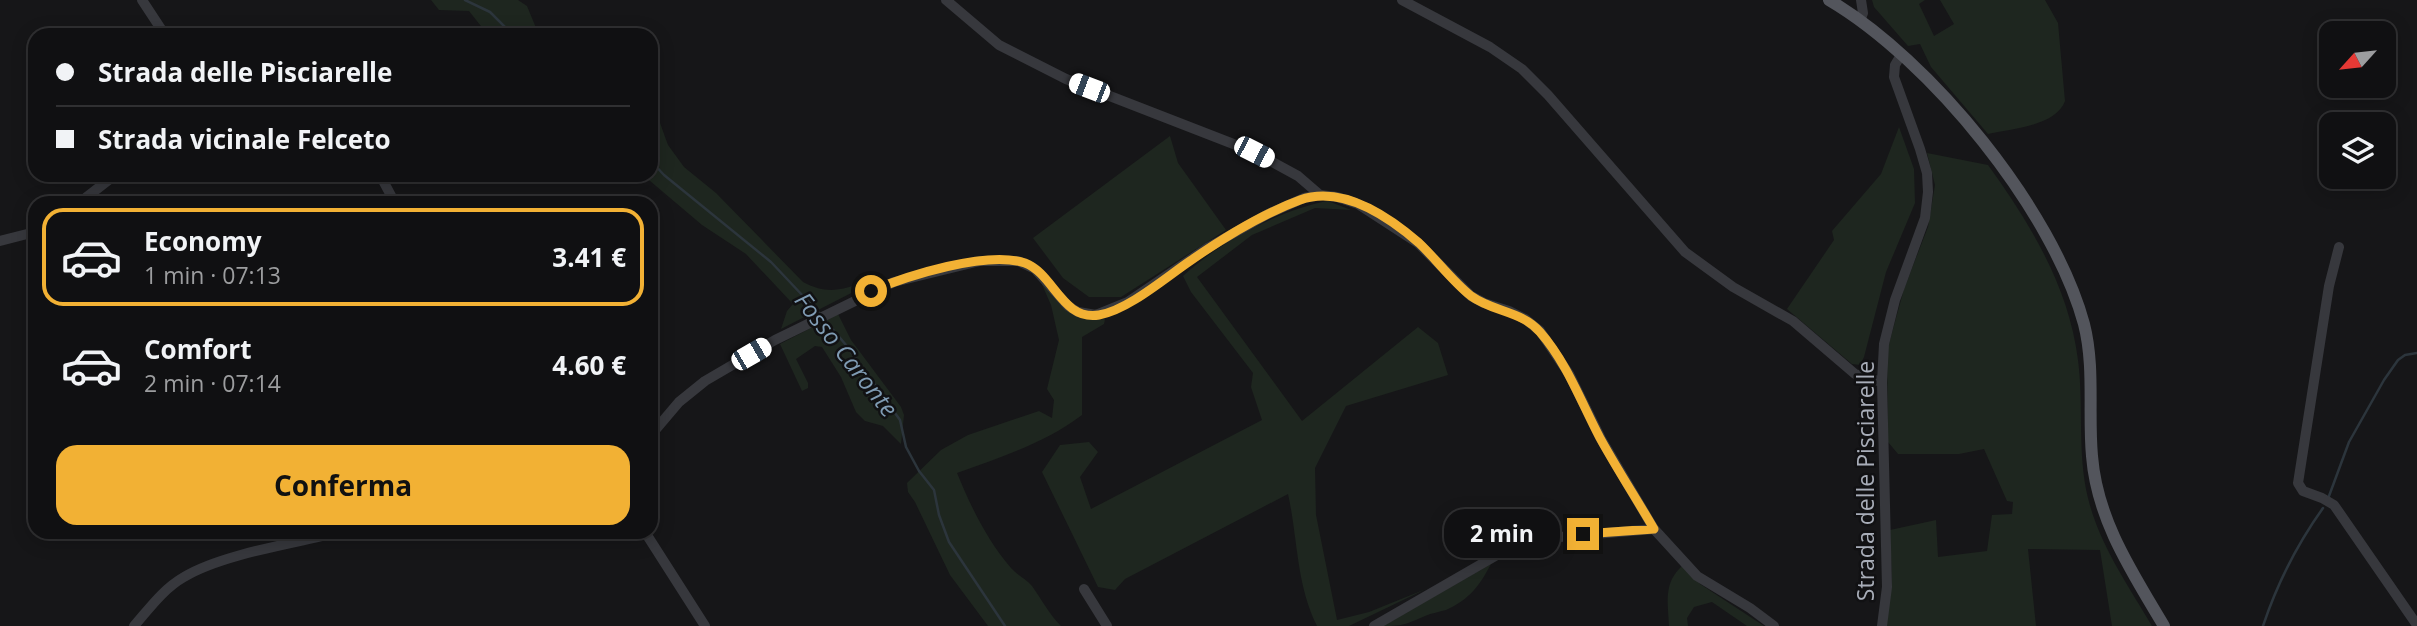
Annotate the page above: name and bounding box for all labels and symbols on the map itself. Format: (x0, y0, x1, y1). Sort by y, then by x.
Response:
north arrow (2319, 21, 2396, 98)
car (1066, 71, 1113, 105)
car (1231, 133, 1278, 171)
route start (855, 275, 887, 307)
water label: Fosso Caronte (788, 285, 906, 423)
car (728, 334, 775, 374)
street label: Strada delle Pisciarelle (1849, 361, 1881, 601)
callout: 2 min (1443, 510, 1558, 558)
route end (1567, 518, 1599, 550)

